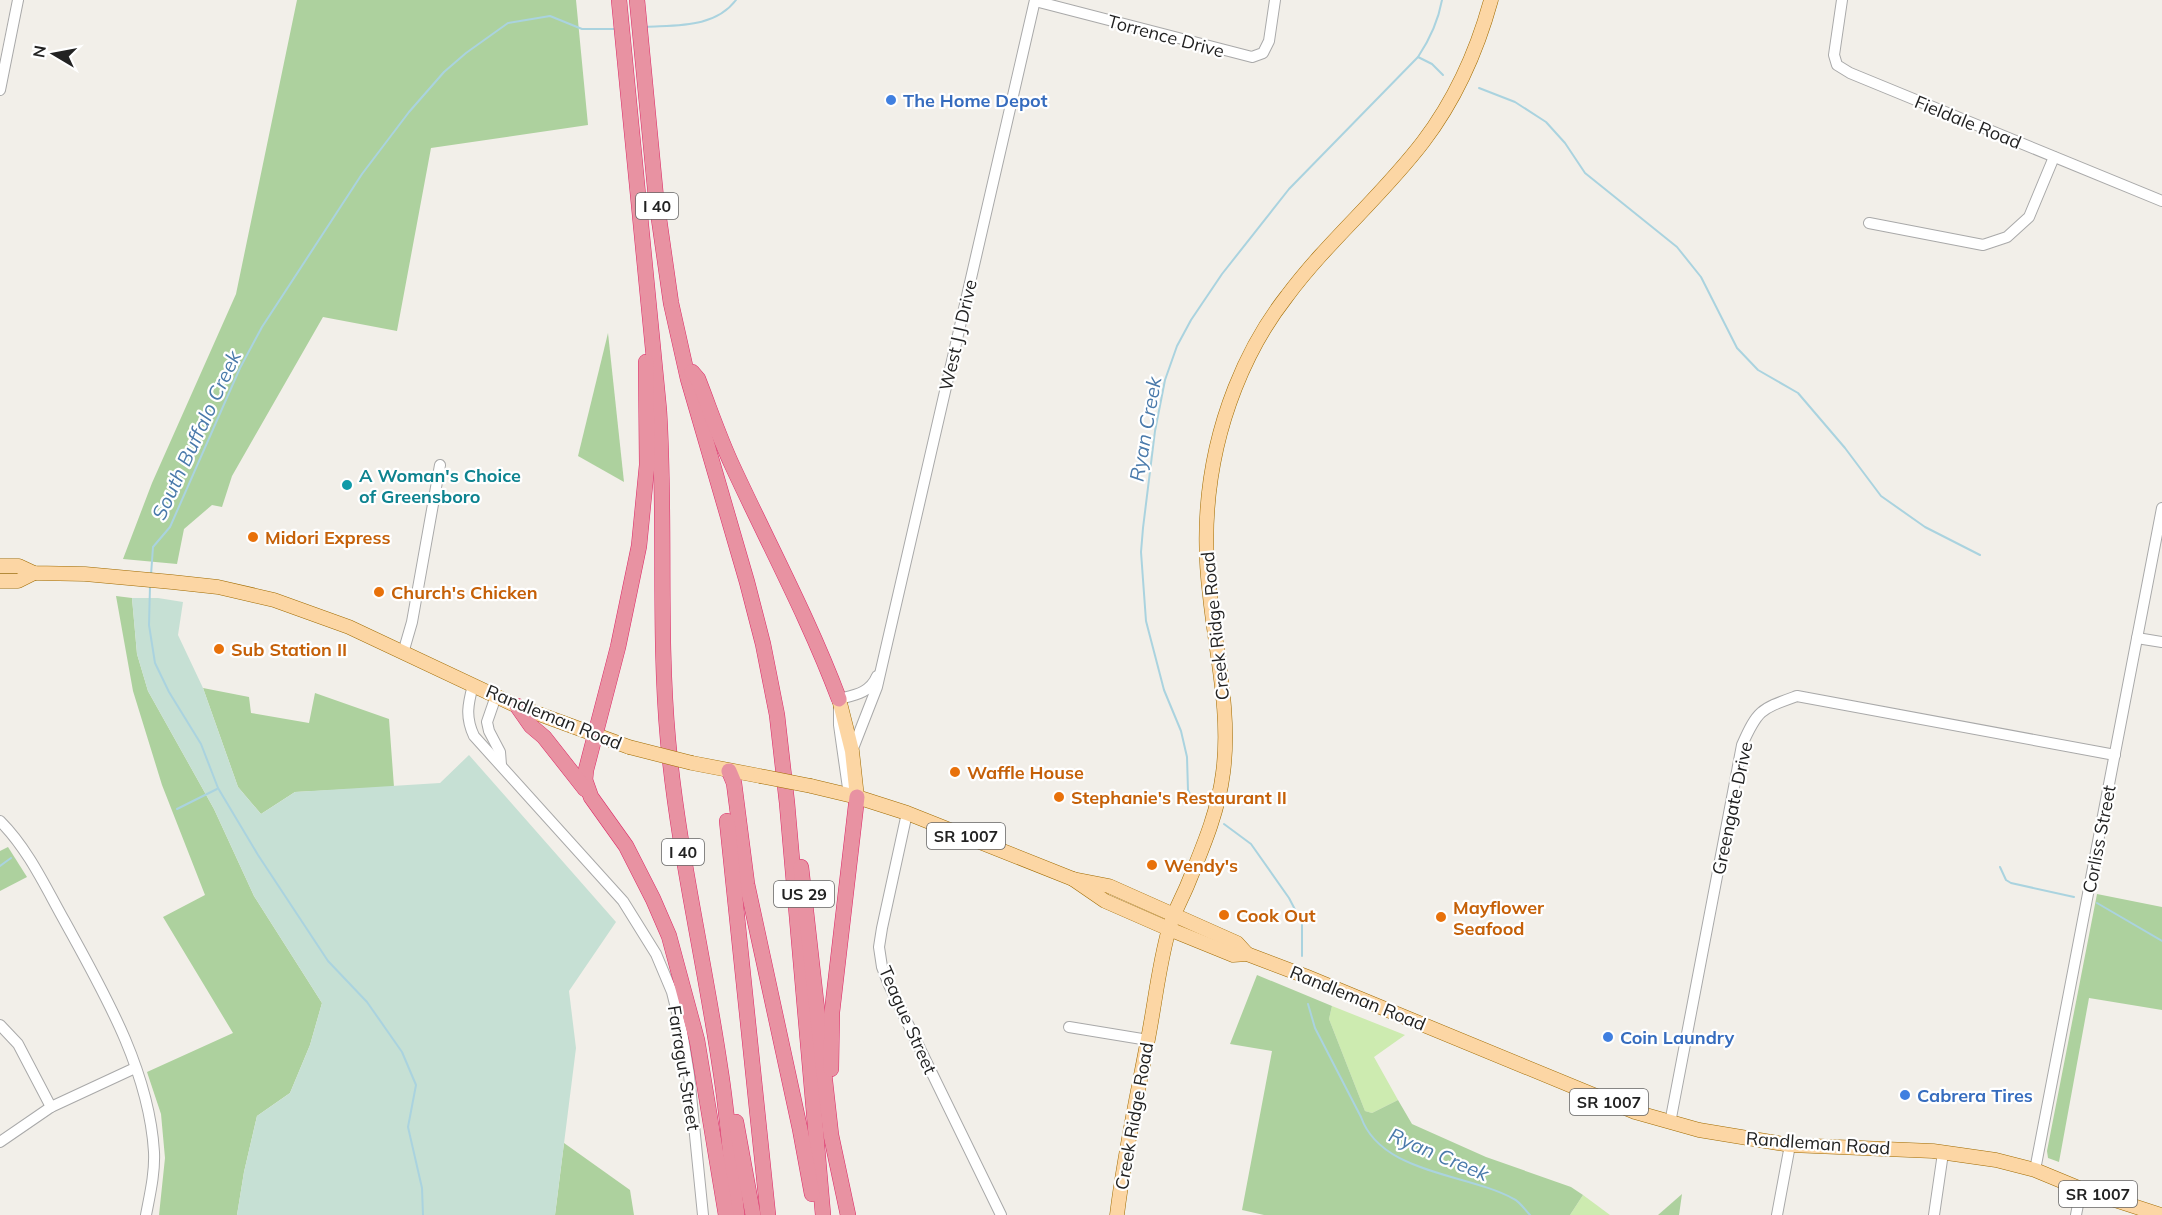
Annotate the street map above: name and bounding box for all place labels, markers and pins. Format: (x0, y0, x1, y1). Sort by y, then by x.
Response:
place label: The Home Depot (903, 89, 1048, 112)
marker: The Home Depot (884, 93, 898, 107)
place label: A Woman's Choice of Greensboro (359, 464, 521, 508)
marker: A Woman's Choice of Greensboro (340, 478, 354, 492)
place label: Midori Express (265, 526, 390, 549)
marker: Midori Express (246, 530, 260, 544)
place label: Church's Chicken (391, 581, 538, 604)
marker: Church's Chicken (372, 585, 386, 599)
place label: Sub Station II (231, 638, 347, 661)
marker: Sub Station II (212, 642, 226, 656)
place label: Waffle House (967, 761, 1084, 784)
marker: Waffle House (948, 765, 962, 779)
place label: Stephanie's Restaurant II (1071, 786, 1287, 809)
marker: Stephanie's Restaurant II (1052, 790, 1066, 804)
place label: Wendy's (1164, 854, 1238, 877)
marker: Wendy's (1145, 858, 1159, 872)
place label: Mayflower Seafood (1453, 896, 1545, 940)
place label: Cook Out (1236, 904, 1316, 927)
marker: Cook Out (1217, 908, 1231, 922)
marker: Mayflower Seafood (1434, 910, 1448, 924)
place label: Coin Laundry (1620, 1026, 1734, 1049)
marker: Coin Laundry (1601, 1030, 1615, 1044)
place label: Cabrera Tires (1917, 1084, 2033, 1107)
marker: Cabrera Tires (1898, 1088, 1912, 1102)

